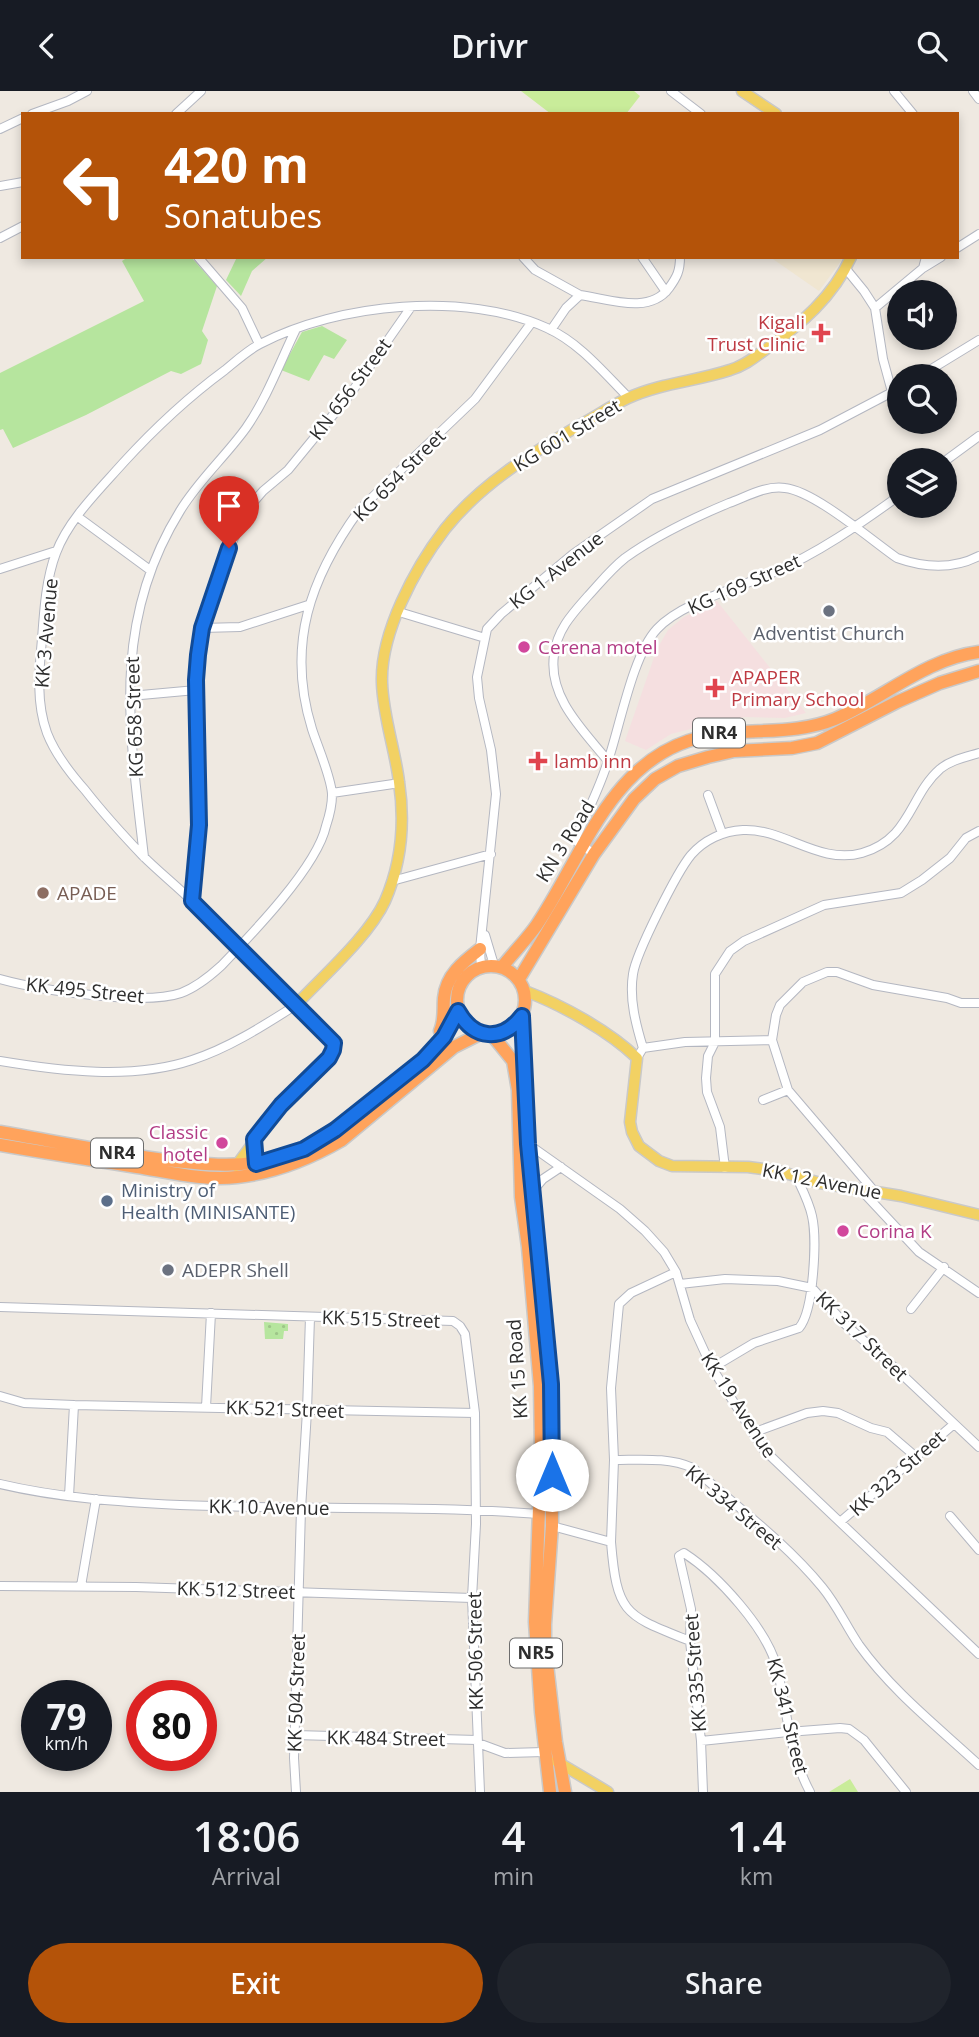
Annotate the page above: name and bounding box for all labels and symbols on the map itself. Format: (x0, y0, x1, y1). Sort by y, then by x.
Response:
place label: Kigali Trust Clinic (707, 309, 805, 357)
marker: Kigali Trust Clinic (811, 323, 831, 343)
street label: KN 656 Street (303, 332, 397, 445)
street label: KG 601 Street (508, 393, 626, 477)
street label: KG 654 Street (347, 423, 451, 527)
pin (199, 476, 259, 548)
street label: KG 1 Avenue (504, 525, 608, 615)
street label: KG 169 Street (683, 547, 805, 620)
street label: KK 3 Avenue (28, 577, 64, 689)
marker: Adventist Church (821, 603, 837, 619)
place label: Adventist Church (753, 620, 905, 646)
place label: Cerena motel (538, 634, 657, 660)
marker: Cerena motel (516, 639, 532, 655)
street label: KG 658 Street (119, 656, 149, 778)
place label: APAPER Primary School (731, 664, 864, 712)
marker: APAPER Primary School (705, 678, 725, 698)
road number: NR4 (693, 719, 745, 747)
place label: lamb inn (554, 748, 632, 774)
marker: lamb inn (528, 751, 548, 771)
street label: KN 3 Road (530, 795, 600, 887)
place label: APADE (57, 880, 117, 906)
marker: APADE (35, 885, 51, 901)
street label: KK 495 Street (25, 971, 146, 1009)
place label: Classic hotel (149, 1119, 208, 1167)
marker: Classic hotel (214, 1135, 230, 1151)
road number: NR4 (91, 1139, 143, 1168)
street label: KK 12 Avenue (760, 1157, 884, 1205)
place label: Ministry of Health (MINISANTE) (121, 1177, 295, 1225)
marker: Ministry of Health (MINISANTE) (99, 1193, 115, 1209)
place label: Corina K (857, 1218, 932, 1244)
marker: Corina K (835, 1223, 851, 1239)
place label: ADEPR Shell (182, 1257, 289, 1283)
marker: ADEPR Shell (160, 1262, 176, 1278)
street label: KK 317 Street (810, 1285, 914, 1387)
street label: KK 515 Street (321, 1304, 441, 1334)
street label: KK 15 Road (501, 1318, 533, 1420)
street label: KK 19 Avenue (695, 1347, 783, 1463)
street label: KK 521 Street (225, 1394, 345, 1424)
street label: KK 323 Street (844, 1424, 951, 1522)
position arrow (515, 1438, 589, 1512)
street label: KK 334 Street (680, 1459, 788, 1555)
street label: KK 10 Avenue (208, 1493, 330, 1521)
street label: KK 512 Street (176, 1575, 296, 1605)
street label: KK 506 Street (461, 1591, 489, 1711)
street label: KK 335 Street (678, 1613, 712, 1733)
street label: KK 504 Street (281, 1633, 311, 1753)
road number: NR5 (510, 1639, 562, 1667)
street label: KK 341 Street (761, 1655, 815, 1777)
speed limit sign: 80 (126, 1680, 217, 1771)
street label: KK 484 Street (326, 1724, 446, 1752)

